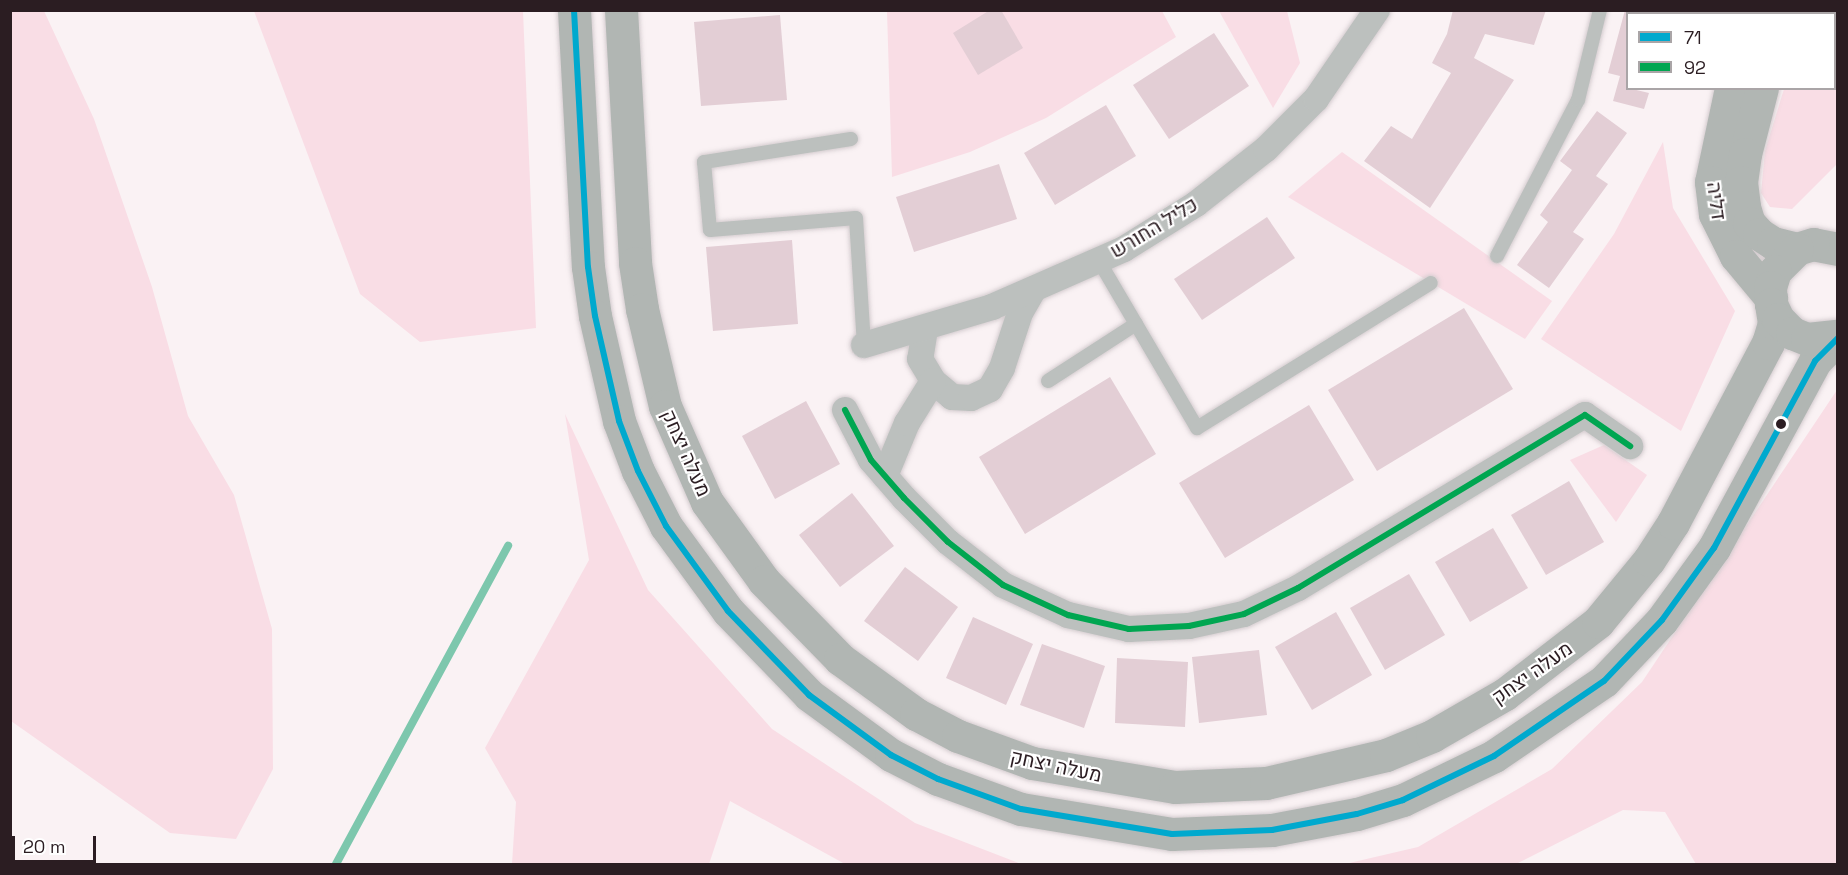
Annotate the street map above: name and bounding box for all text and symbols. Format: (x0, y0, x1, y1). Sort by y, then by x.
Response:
legend (1626, 12, 1836, 90)
text: 71 (1684, 26, 1702, 49)
text: 92 (1684, 56, 1706, 79)
street label: דליה (1701, 180, 1731, 222)
street label: כליל החורש (1106, 192, 1202, 264)
street label: מעלה יצחק (656, 406, 716, 500)
unlabelled marker (1775, 418, 1787, 430)
street label: מעלה יצחק (1487, 637, 1577, 709)
street label: מעלה יצחק (1008, 745, 1104, 787)
scale bar (15, 824, 99, 862)
text: 20 m (23, 835, 66, 858)

